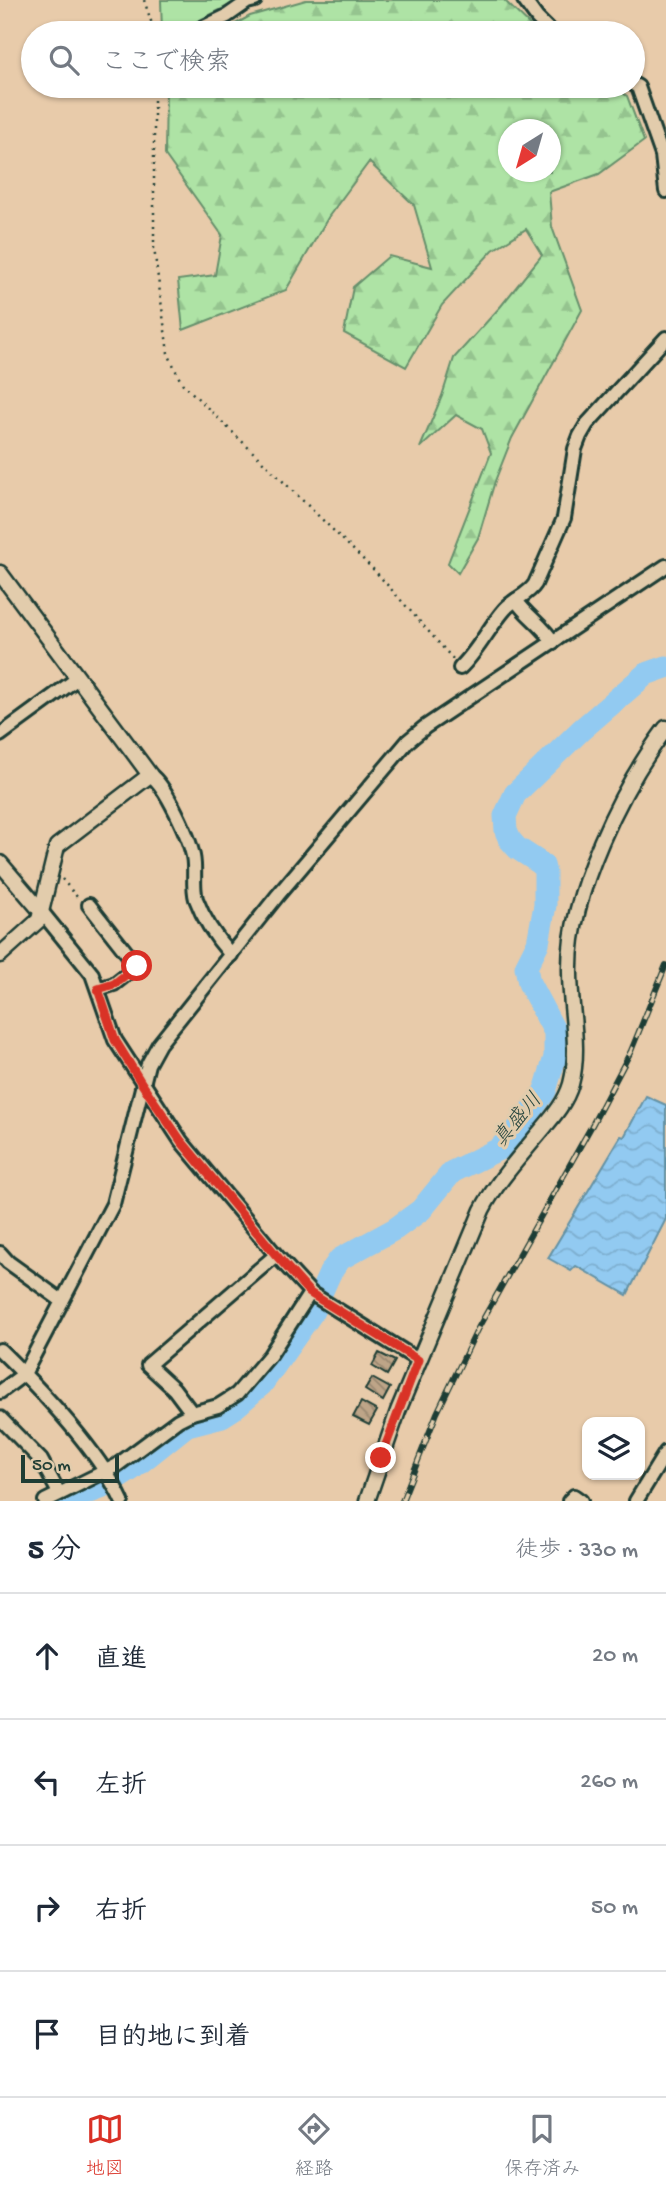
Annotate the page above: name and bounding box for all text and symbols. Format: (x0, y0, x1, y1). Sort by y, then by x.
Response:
search box (21, 21, 645, 98)
icon: search (45, 41, 83, 79)
text: ここで検索 (101, 49, 231, 80)
north arrow (498, 119, 561, 182)
route start (121, 950, 152, 981)
water label: 真盛川 (488, 1088, 549, 1153)
map controls (582, 1417, 645, 1480)
button: layers (582, 1417, 645, 1480)
route end (365, 1442, 396, 1473)
scale bar (21, 1452, 119, 1484)
text: 50 m (32, 1455, 71, 1478)
text: 5 分 (28, 1535, 81, 1570)
text: 徒歩 · 330 m (515, 1538, 638, 1565)
icon: ahead (28, 1637, 66, 1675)
text: 20 m (592, 1643, 638, 1670)
text: 直進 (95, 1646, 147, 1677)
icon: left (28, 1763, 66, 1801)
text: 260 m (580, 1769, 638, 1796)
text: 左折 (95, 1772, 147, 1803)
icon: right (28, 1889, 66, 1927)
text: 50 m (591, 1895, 638, 1922)
text: 右折 (95, 1898, 147, 1929)
icon: arrive (28, 2015, 66, 2053)
text: 目的地に到着 (95, 2024, 251, 2055)
tab: 地図 (86, 2110, 124, 2182)
tab: 経路 (295, 2110, 333, 2182)
tab: 保存済み (504, 2110, 580, 2182)

